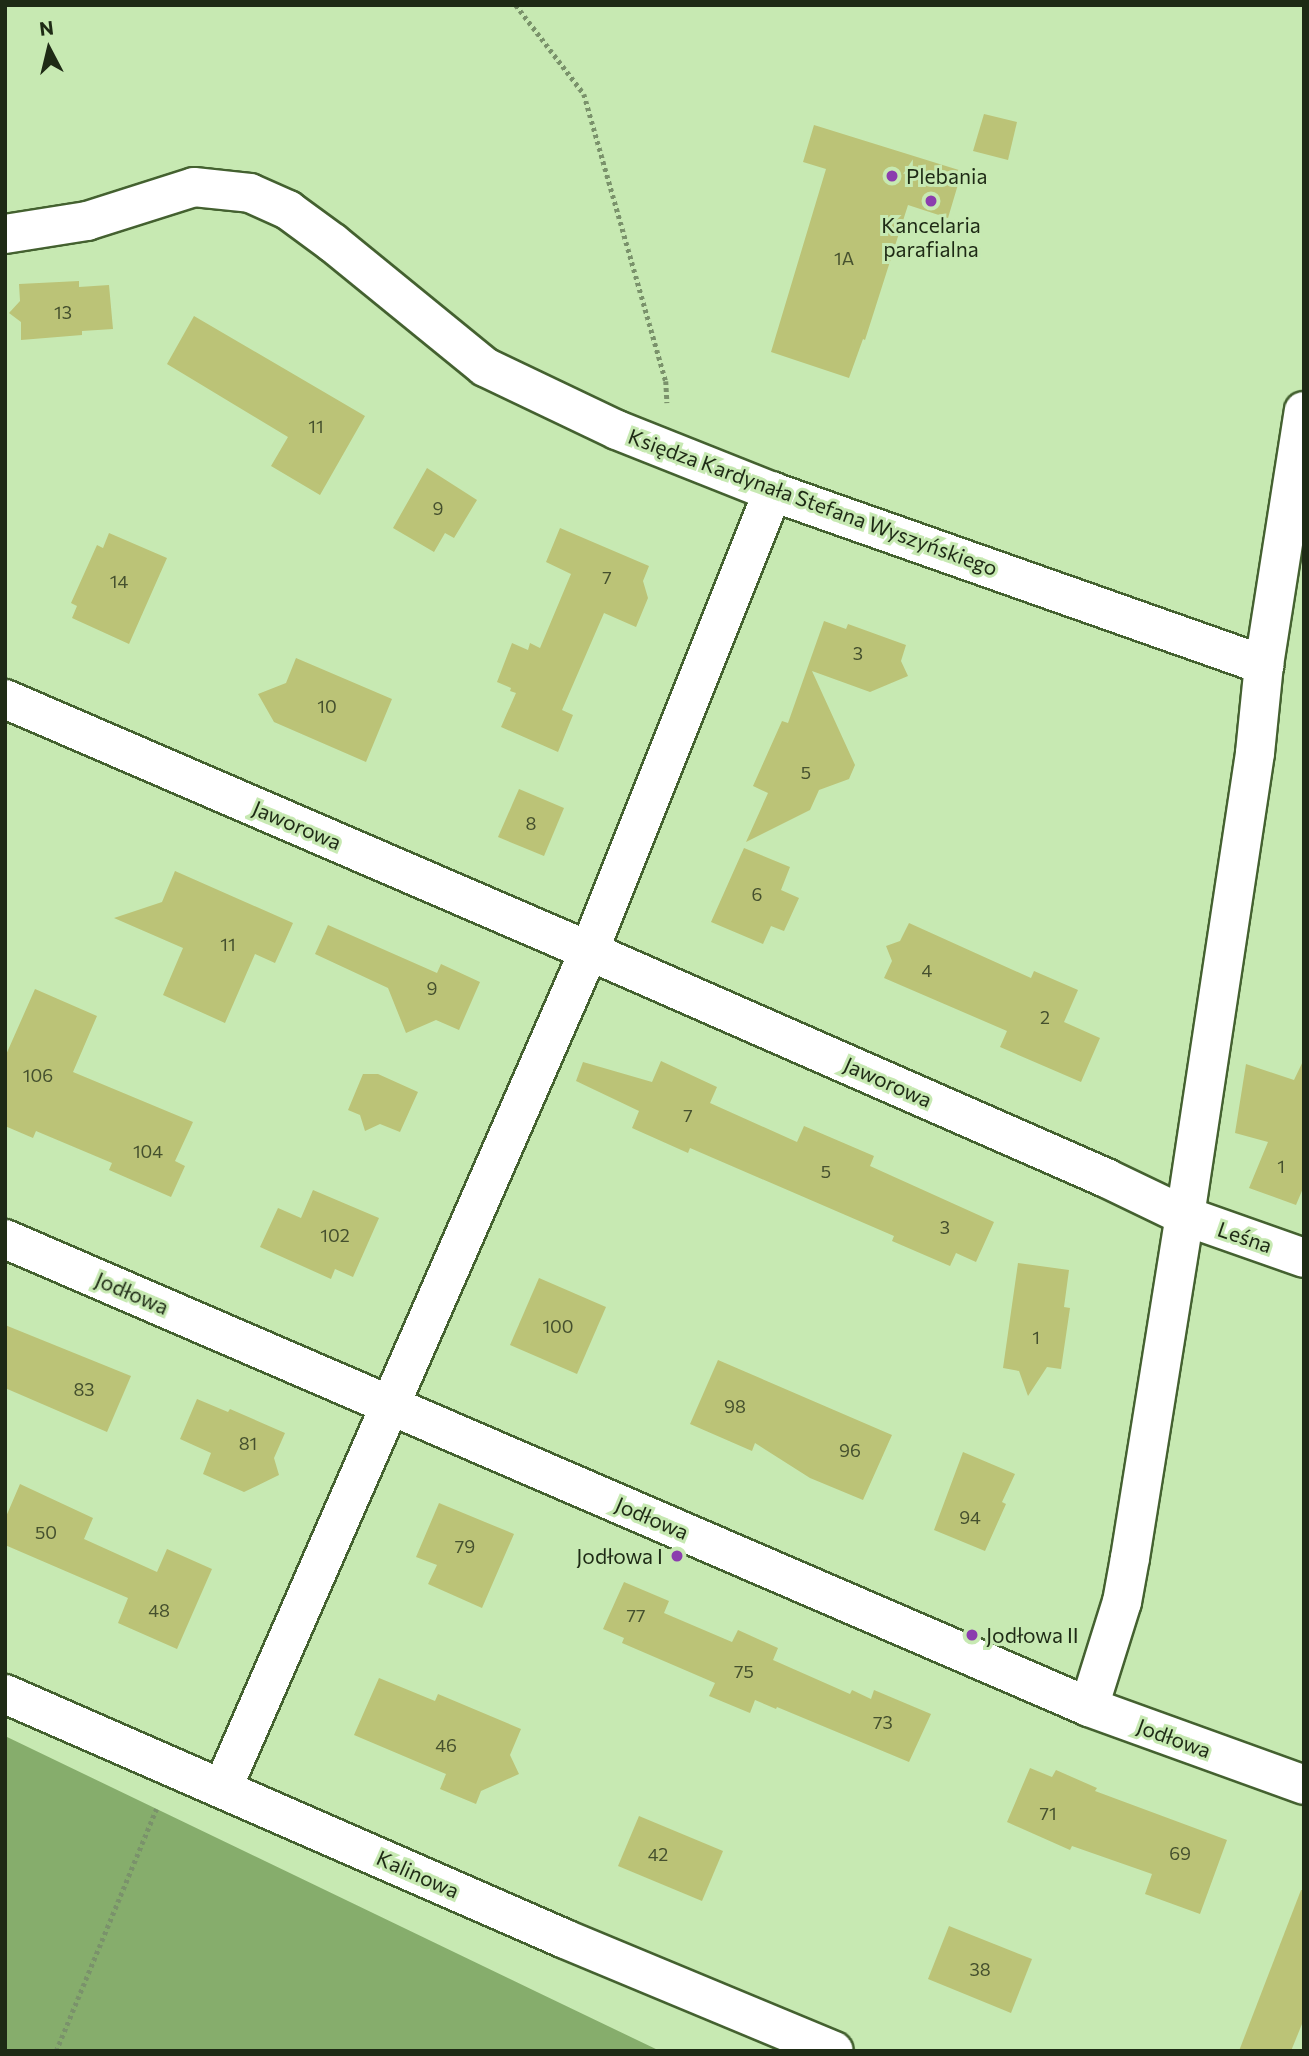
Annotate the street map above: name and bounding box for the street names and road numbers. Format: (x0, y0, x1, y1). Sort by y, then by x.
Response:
street label: Księdza Kardynała Stefana Wyszyńskiego (625, 423, 1001, 581)
street label: Jaworowa (249, 795, 345, 855)
street label: Jaworowa (840, 1051, 936, 1113)
street label: Leśna (1215, 1216, 1275, 1258)
street label: Jodłowa (92, 1266, 172, 1320)
street label: Jodłowa (612, 1491, 692, 1545)
street label: Jodłowa (1134, 1713, 1214, 1763)
street label: Kalinowa (373, 1845, 463, 1903)

